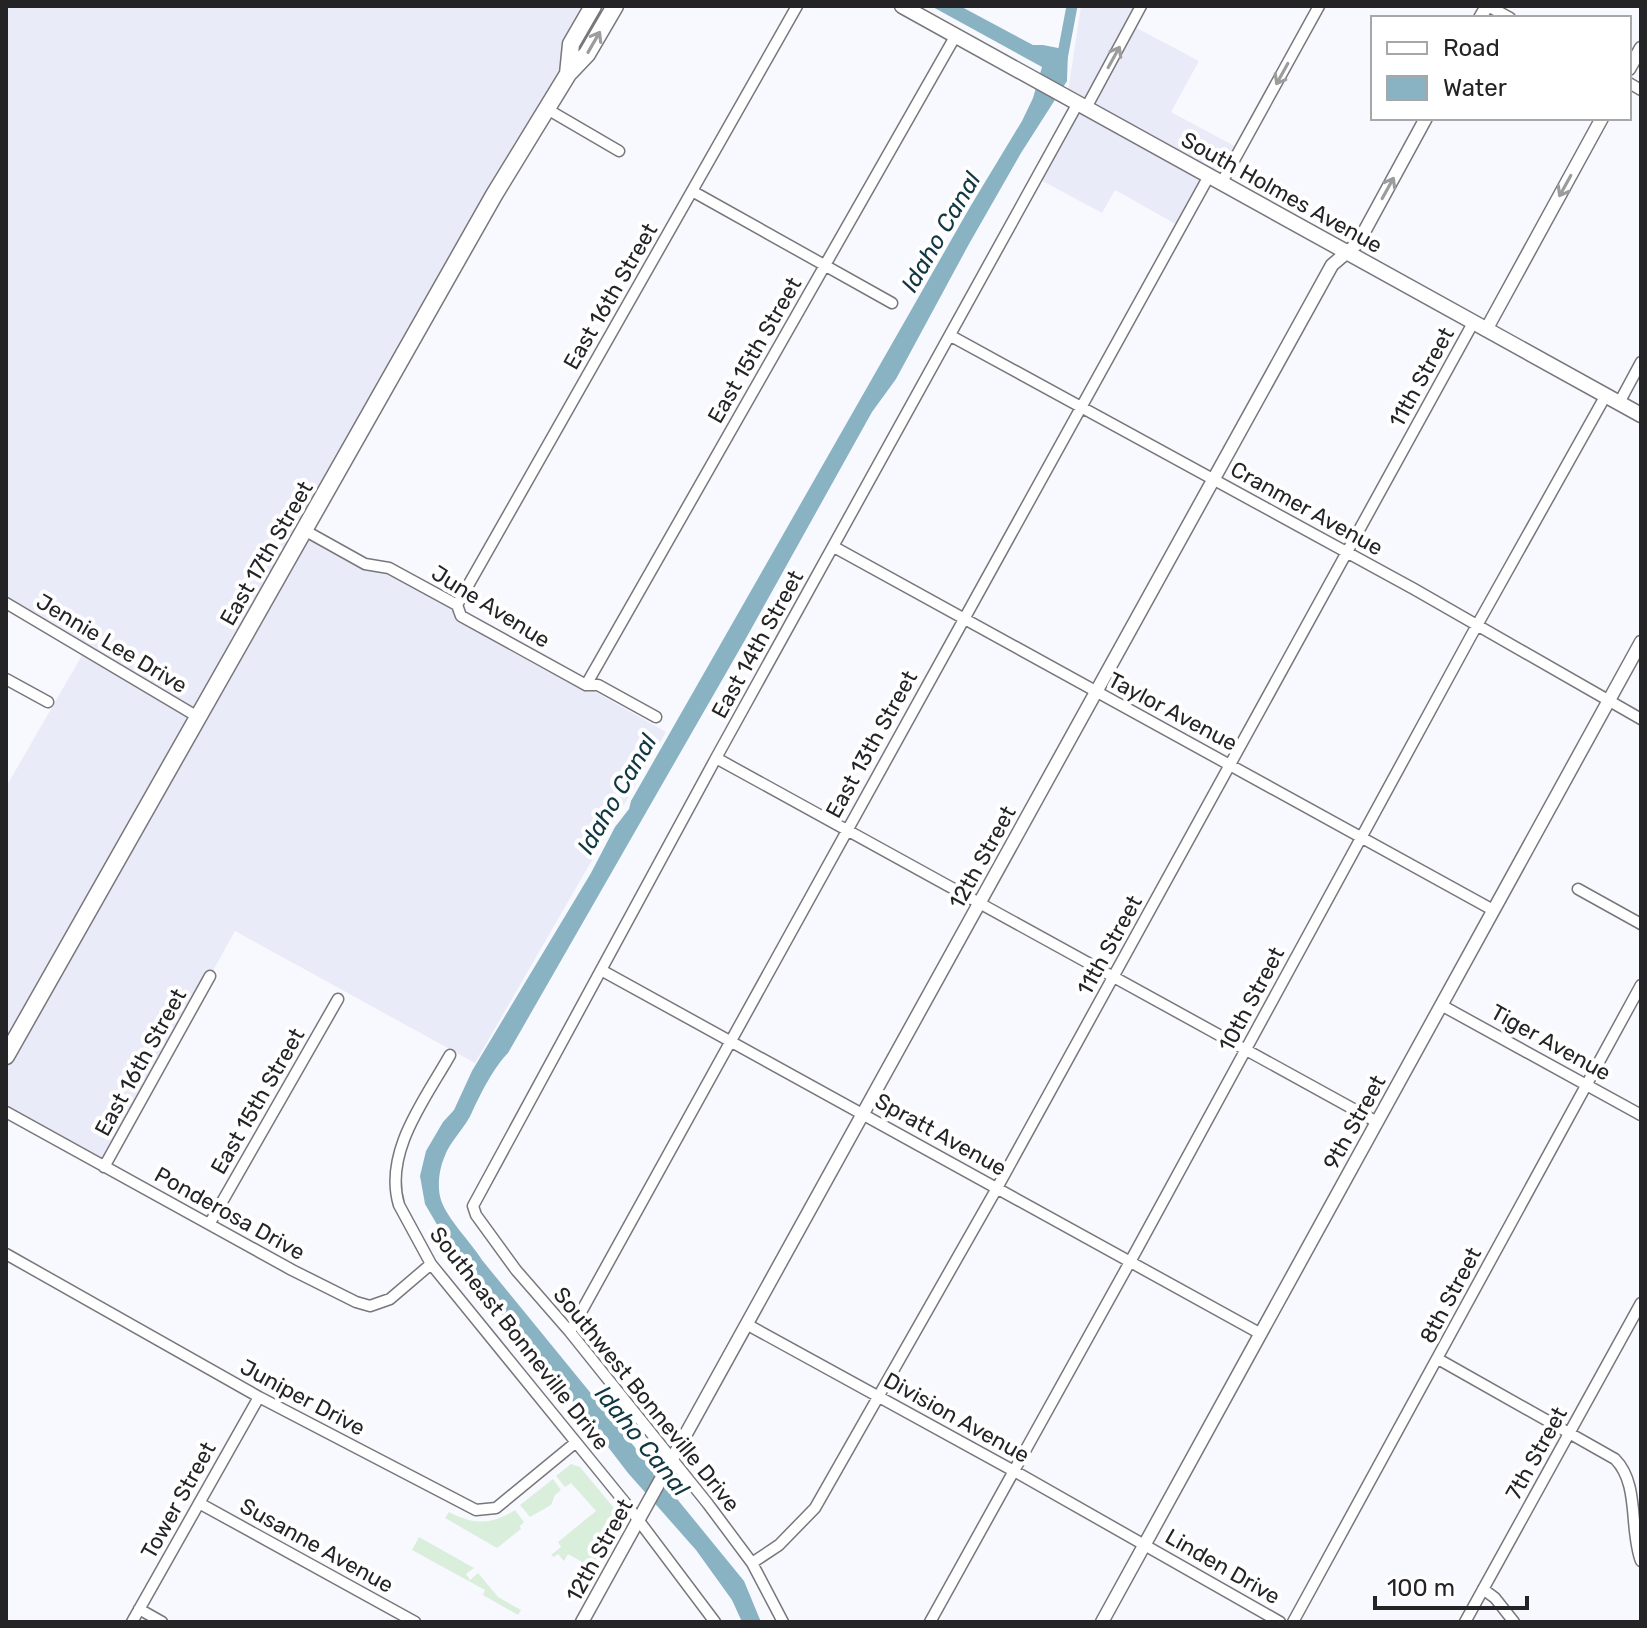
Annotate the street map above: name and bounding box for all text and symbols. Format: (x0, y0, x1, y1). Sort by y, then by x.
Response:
legend (1371, 16, 1631, 120)
one-way arrow (586, 31, 602, 54)
text: Road (1443, 34, 1500, 62)
one-way arrow (1106, 46, 1122, 69)
one-way arrow (1273, 62, 1289, 85)
text: Water (1443, 74, 1507, 102)
street label: South Holmes Avenue (1177, 126, 1387, 259)
water label: Idaho Canal (895, 166, 987, 297)
one-way arrow (1556, 174, 1572, 198)
one-way arrow (1380, 177, 1396, 200)
street label: East 16th Street (558, 218, 663, 374)
street label: East 15th Street (702, 272, 807, 428)
street label: 11th Street (1383, 322, 1460, 432)
street label: Cranmer Avenue (1226, 455, 1388, 561)
street label: East 17th Street (214, 476, 319, 630)
street label: June Avenue (426, 559, 555, 654)
street label: East 14th Street (706, 565, 809, 723)
street label: Jennie Lee Drive (31, 588, 192, 699)
street label: East 13th Street (820, 666, 923, 823)
street label: Taylor Avenue (1104, 666, 1242, 757)
water label: Idaho Canal (571, 728, 663, 859)
street label: 12th Street (943, 801, 1022, 913)
street label: 11th Street (1071, 890, 1148, 1000)
street label: 10th Street (1213, 942, 1290, 1056)
street label: East 16th Street (89, 983, 192, 1141)
street label: Tiger Avenue (1486, 998, 1616, 1087)
street label: East 15th Street (205, 1023, 310, 1179)
street label: 9th Street (1317, 1070, 1392, 1174)
street label: Spratt Avenue (870, 1087, 1011, 1182)
street label: Ponderosa Drive (150, 1161, 310, 1266)
street label: Southeast Bonneville Drive (424, 1221, 615, 1455)
street label: 8th Street (1414, 1242, 1487, 1348)
street label: Southwest Bonneville Drive (548, 1282, 746, 1517)
street label: Juniper Drive (236, 1353, 370, 1442)
street label: Division Avenue (879, 1366, 1034, 1469)
water label: Idaho Canal (589, 1380, 696, 1503)
street label: 7th Street (1500, 1402, 1573, 1505)
street label: Tower Street (135, 1437, 222, 1563)
street label: Susanne Avenue (235, 1492, 398, 1599)
street label: 12th Street (560, 1494, 639, 1606)
street label: Linden Drive (1161, 1523, 1285, 1610)
scale bar (1375, 1560, 1527, 1610)
text: 100 m (1387, 1574, 1455, 1602)

